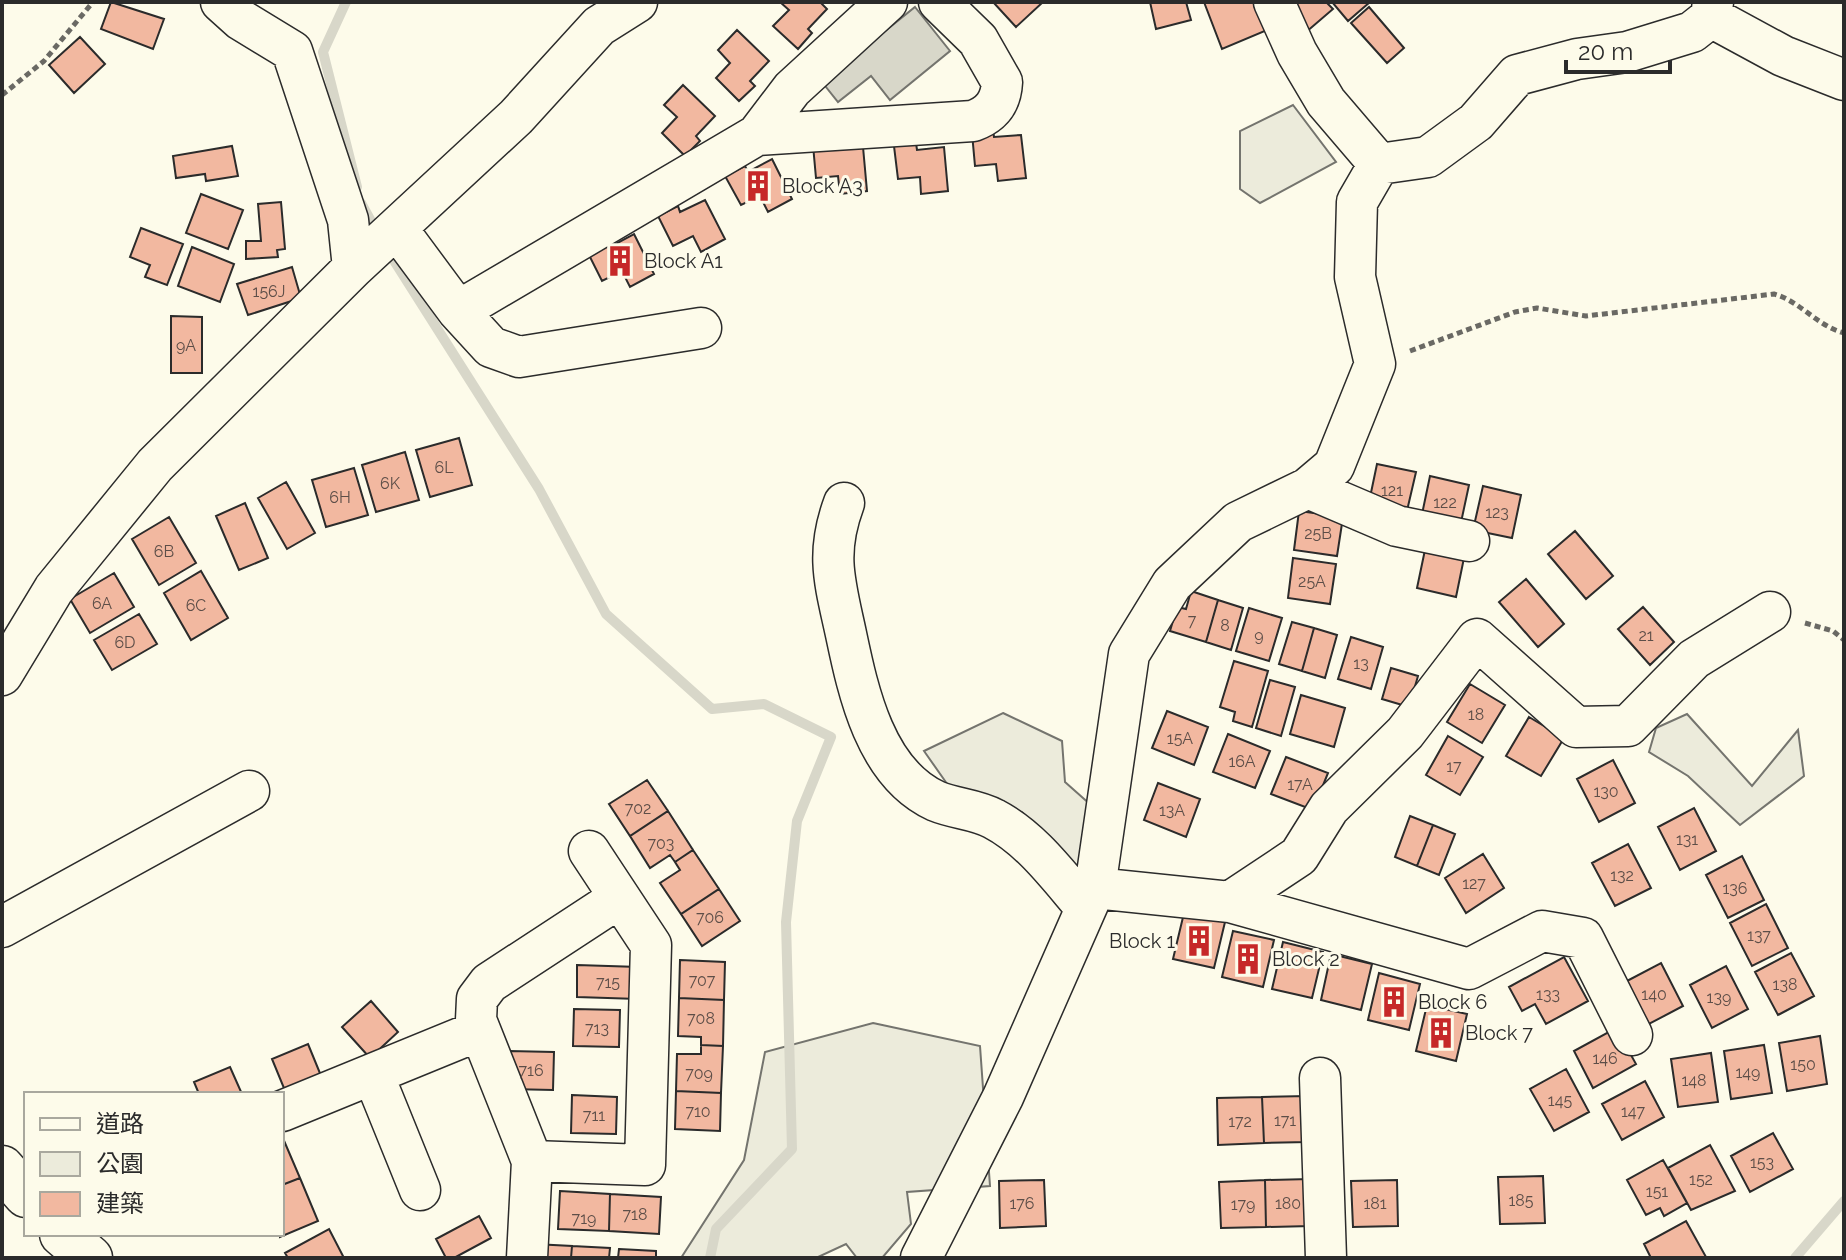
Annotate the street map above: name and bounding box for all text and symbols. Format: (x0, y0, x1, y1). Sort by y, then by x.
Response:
scale bar (1566, 24, 1670, 74)
text: 20 m (1578, 37, 1633, 66)
building icon: Block A3 (741, 169, 775, 203)
place label: Block A3 (782, 174, 863, 198)
building icon: Block A1 (603, 244, 637, 278)
place label: Block A1 (644, 249, 723, 273)
house number: 156J (253, 282, 285, 301)
house number: 9A (176, 336, 196, 355)
house number: 6L (435, 458, 454, 477)
house number: 6K (380, 474, 401, 493)
house number: 121 (1381, 481, 1403, 500)
house number: 6H (329, 488, 351, 507)
house number: 122 (1433, 493, 1457, 512)
house number: 123 (1485, 503, 1509, 522)
house number: 25B (1304, 524, 1332, 543)
house number: 6B (154, 542, 174, 561)
house number: 25A (1298, 572, 1326, 591)
house number: 6A (92, 594, 112, 613)
house number: 6C (186, 596, 206, 615)
house number: 7 (1188, 611, 1197, 630)
house number: 8 (1220, 616, 1230, 635)
house number: 9 (1254, 626, 1264, 645)
house number: 21 (1638, 626, 1654, 645)
house number: 6D (114, 633, 136, 652)
house number: 13 (1353, 654, 1369, 673)
house number: 18 (1468, 705, 1484, 724)
house number: 15A (1167, 729, 1193, 748)
house number: 16A (1228, 752, 1256, 771)
house number: 17 (1446, 757, 1462, 776)
house number: 17A (1287, 775, 1313, 794)
house number: 130 (1593, 782, 1619, 801)
house number: 702 (625, 799, 651, 818)
house number: 13A (1159, 801, 1185, 820)
house number: 131 (1676, 830, 1698, 849)
house number: 703 (648, 834, 674, 853)
house number: 132 (1610, 866, 1634, 885)
house number: 127 (1462, 874, 1486, 893)
house number: 136 (1722, 879, 1748, 898)
house number: 706 (696, 908, 724, 927)
building icon: Block 1 (1182, 924, 1216, 958)
house number: 137 (1747, 926, 1771, 945)
place label: Block 1 (1109, 929, 1175, 953)
building icon: Block 2 (1231, 942, 1265, 976)
place label: Block 2 (1272, 947, 1340, 971)
house number: 707 (689, 971, 716, 990)
house number: 715 (596, 973, 620, 992)
house number: 138 (1773, 975, 1797, 994)
building icon: Block 6 (1377, 985, 1411, 1019)
house number: 133 (1536, 985, 1560, 1004)
house number: 140 (1641, 985, 1667, 1004)
house number: 139 (1707, 988, 1731, 1007)
place label: Block 6 (1418, 990, 1487, 1014)
house number: 708 (687, 1009, 715, 1028)
building icon: Block 7 (1424, 1016, 1458, 1050)
house number: 713 (585, 1019, 609, 1038)
place label: Block 7 (1465, 1021, 1533, 1045)
house number: 146 (1592, 1049, 1618, 1068)
house number: 150 (1790, 1055, 1816, 1074)
house number: 716 (518, 1061, 544, 1080)
house number: 149 (1736, 1063, 1760, 1082)
house number: 709 (685, 1064, 713, 1083)
house number: 148 (1681, 1071, 1707, 1090)
house number: 145 (1548, 1091, 1572, 1110)
legend (24, 1092, 284, 1236)
house number: 710 (685, 1102, 711, 1121)
house number: 147 (1621, 1102, 1645, 1121)
house number: 711 (583, 1106, 605, 1125)
text: 道路 (96, 1109, 144, 1138)
house number: 171 (1274, 1111, 1296, 1130)
house number: 172 (1228, 1112, 1252, 1131)
text: 公園 (96, 1149, 144, 1178)
house number: 153 (1750, 1153, 1774, 1172)
house number: 152 (1689, 1170, 1713, 1189)
house number: 151 (1646, 1182, 1668, 1201)
text: 建築 (96, 1189, 144, 1218)
house number: 185 (1508, 1191, 1534, 1210)
house number: 176 (1010, 1194, 1034, 1213)
house number: 180 (1275, 1194, 1301, 1213)
house number: 181 (1363, 1194, 1387, 1213)
house number: 179 (1231, 1195, 1255, 1214)
house number: 718 (623, 1205, 647, 1224)
house number: 719 (572, 1209, 596, 1228)

